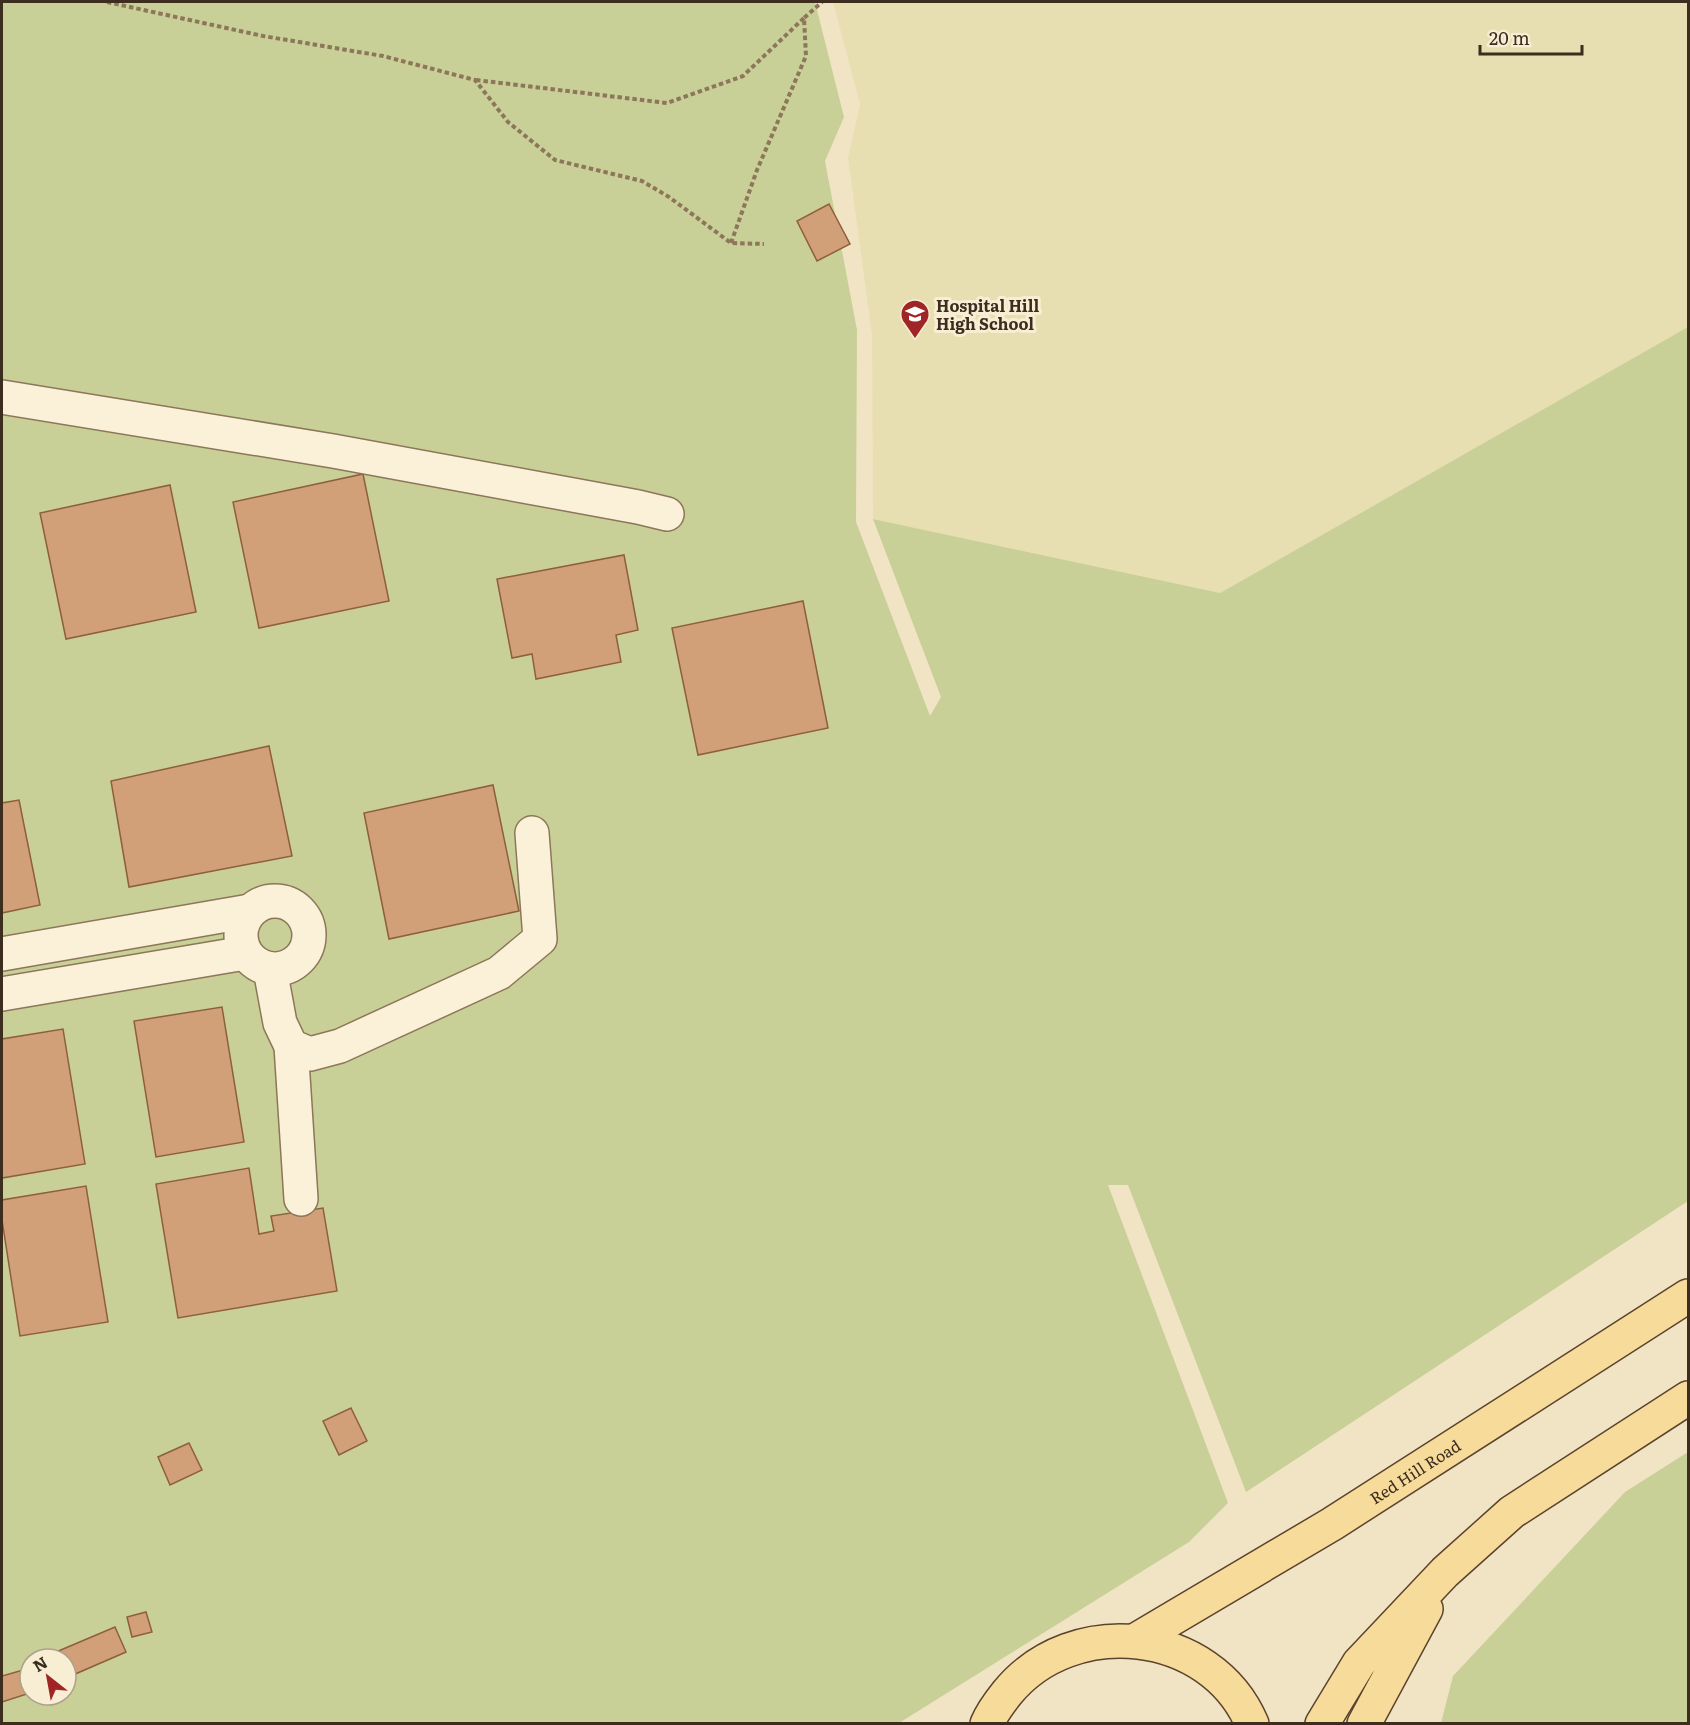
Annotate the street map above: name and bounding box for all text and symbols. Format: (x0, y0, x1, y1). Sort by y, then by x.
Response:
scale bar (1480, 18, 1582, 56)
text: 20 m (1489, 24, 1530, 51)
place label: Hospital Hill High School (936, 293, 1039, 335)
school or university icon: Hospital Hill High School (899, 298, 931, 340)
street label: Red Hill Road (1364, 1433, 1465, 1509)
north arrow (18, 1647, 78, 1707)
text: N (28, 1650, 52, 1677)

